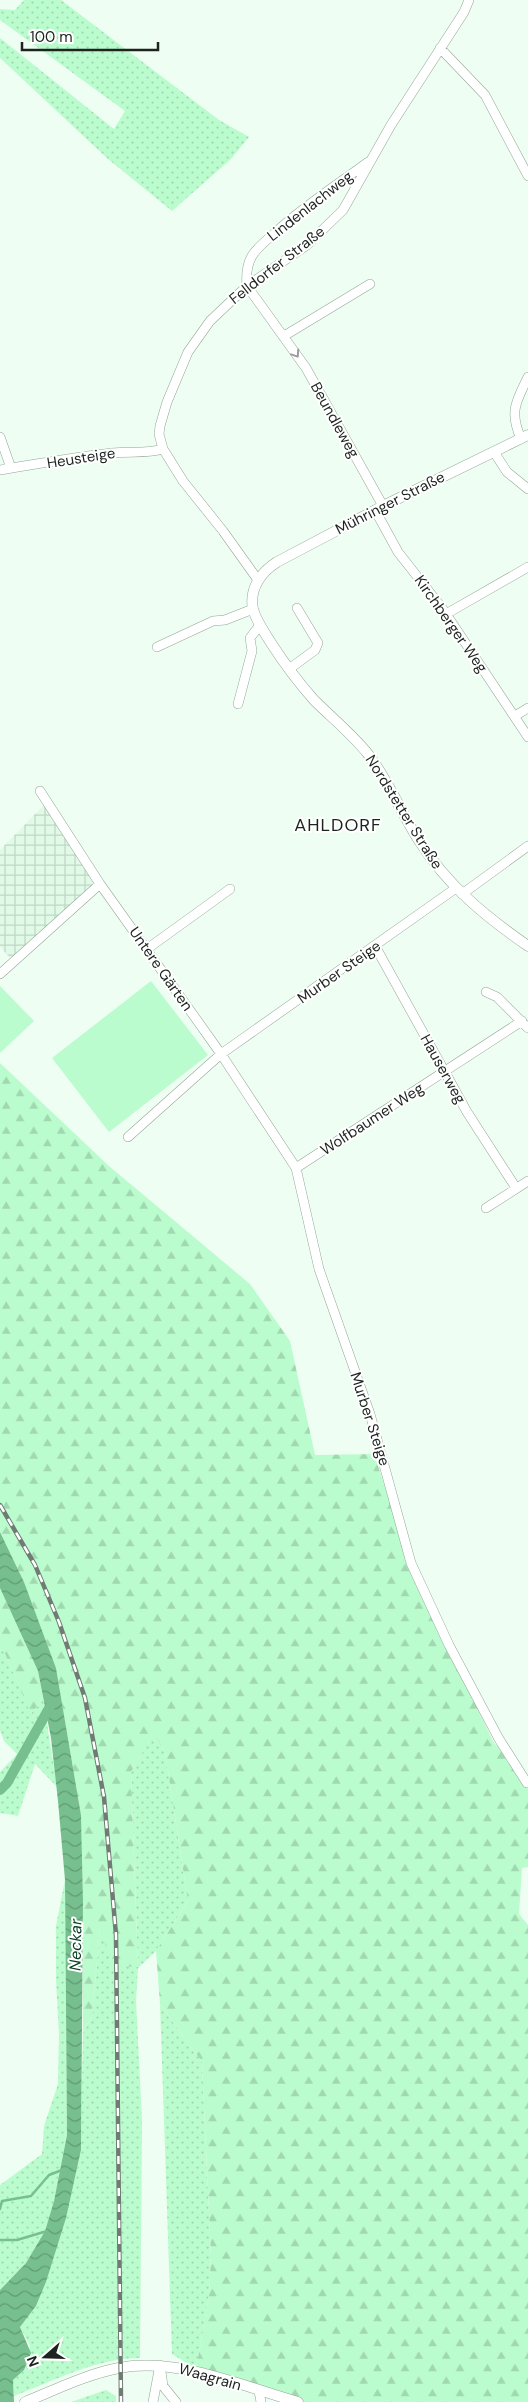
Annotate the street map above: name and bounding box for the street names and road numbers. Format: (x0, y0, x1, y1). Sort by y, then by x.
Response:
street label: Lindenlachweg (263, 166, 357, 246)
street label: Felldorfer Straße (225, 221, 329, 309)
street label: Beundleweg (306, 379, 364, 461)
street label: Heusteige (45, 443, 117, 473)
street label: Mühringer Straße (332, 467, 448, 539)
street label: Kirchberger Weg (410, 571, 492, 677)
street label: Nordstetter Straße (361, 751, 447, 873)
street label: Untere Gärten (125, 923, 197, 1015)
street label: Murber Steige (293, 936, 385, 1008)
street label: Hauserweg (416, 1031, 470, 1107)
street label: Wolfbaumer Weg (317, 1078, 427, 1160)
street label: Murber Steige (345, 1370, 395, 1468)
street label: Waagrain (176, 2359, 244, 2395)

